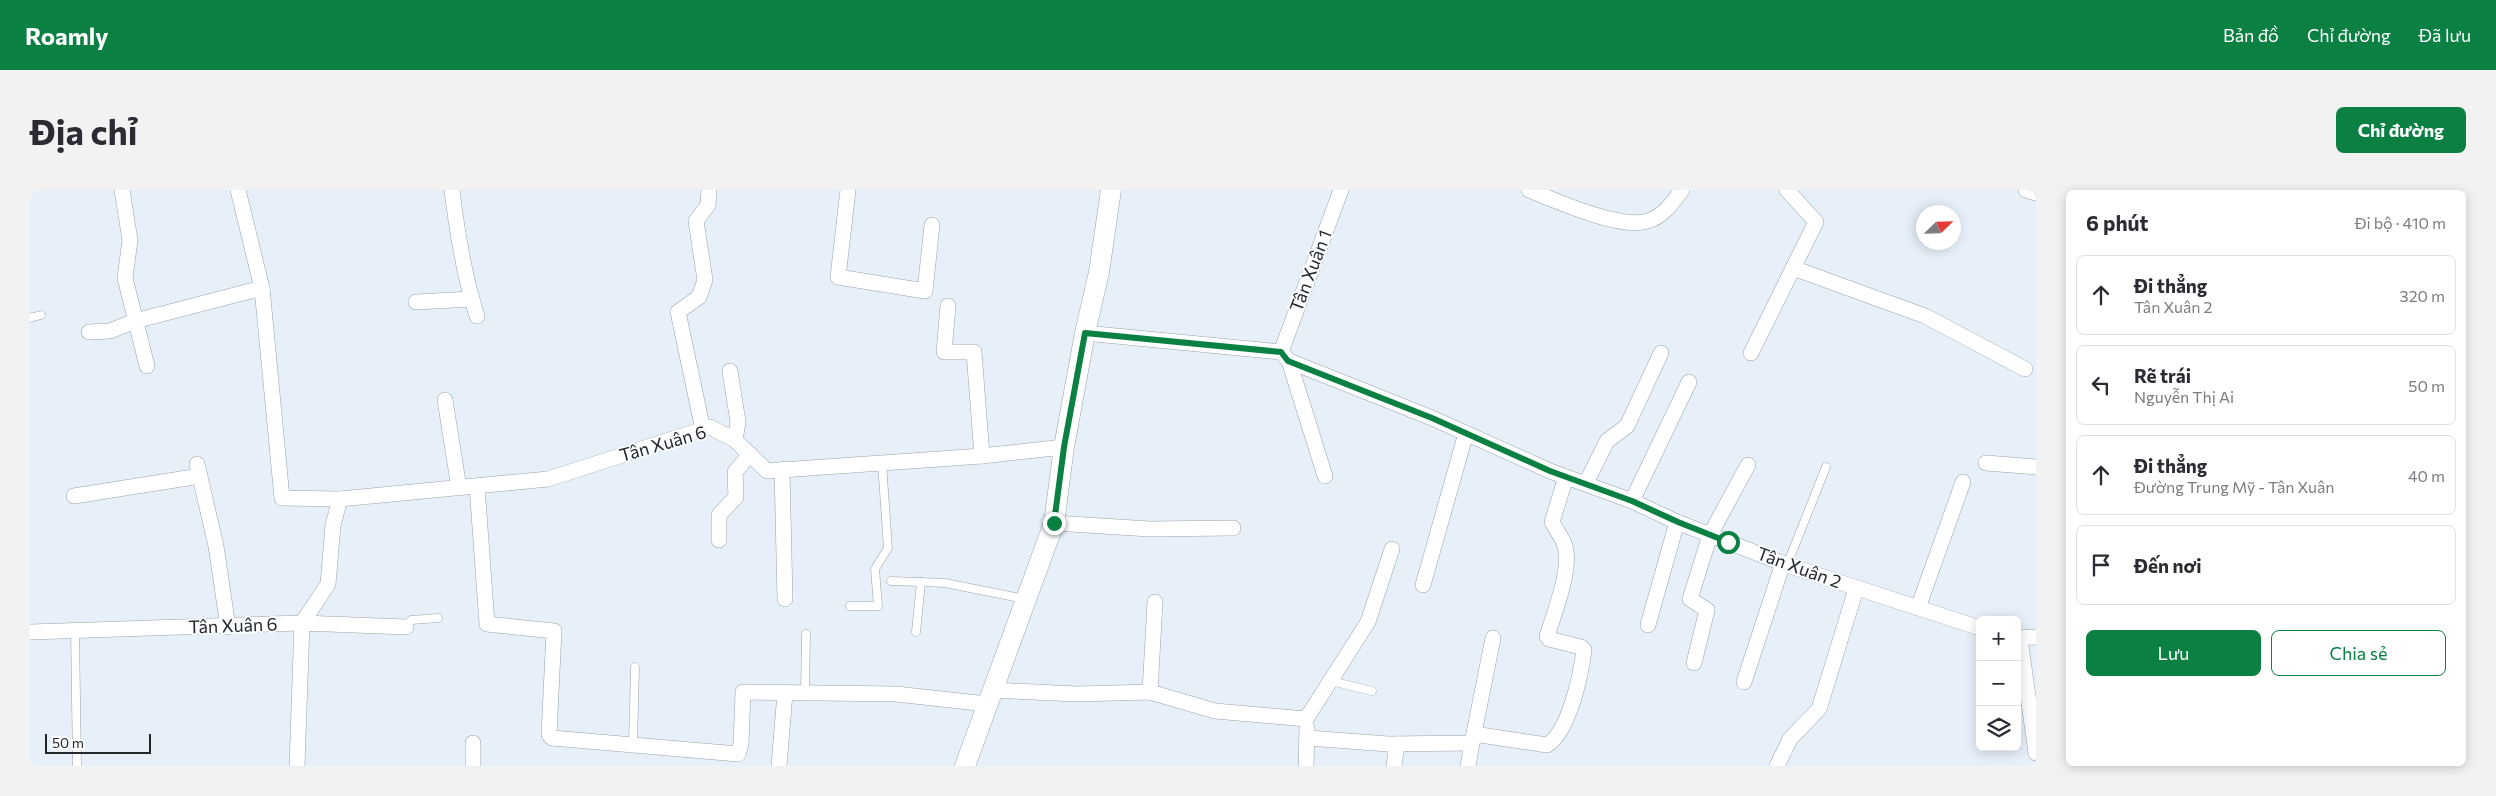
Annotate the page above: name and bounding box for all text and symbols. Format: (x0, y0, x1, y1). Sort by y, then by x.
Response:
text: Roamly (25, 21, 108, 50)
text: Bản đồ (2223, 24, 2279, 46)
text: Chỉ đường (2307, 24, 2391, 46)
text: Đã lưu (2419, 24, 2471, 46)
button: Chỉ đường (2336, 107, 2466, 153)
text: Địa chỉ (30, 109, 138, 152)
north arrow (1916, 205, 1961, 250)
text: 6 phút (2086, 210, 2148, 235)
text: Đi bộ · 410 m (2355, 213, 2446, 232)
street label: Tân Xuân 1 (1284, 227, 1336, 315)
text: Đi thẳng (2134, 274, 2207, 297)
icon: ahead (2087, 281, 2115, 309)
text: 320 m (2400, 286, 2445, 305)
text: Tân Xuân 2 (2134, 297, 2212, 316)
text: Rẽ trái (2134, 364, 2191, 387)
icon: left (2087, 371, 2115, 399)
text: 50 m (2408, 376, 2445, 395)
text: Nguyễn Thị Ai (2134, 387, 2234, 406)
street label: Tân Xuân 6 (617, 420, 709, 466)
text: Đi thẳng (2134, 454, 2207, 477)
icon: ahead (2087, 461, 2115, 489)
text: 40 m (2408, 466, 2445, 485)
text: Đường Trung Mỹ - Tân Xuân (2134, 477, 2335, 496)
route end (1043, 512, 1066, 535)
route start (1717, 531, 1740, 554)
street label: Tân Xuân 2 (1754, 542, 1845, 592)
icon: arrive (2087, 551, 2115, 579)
text: Đến nơi (2134, 554, 2202, 577)
street label: Tân Xuân 6 (188, 612, 278, 638)
map controls (1976, 616, 2021, 751)
button: + (1976, 616, 2021, 661)
button: Lưu (2086, 630, 2261, 676)
button: Chia sẻ (2271, 630, 2446, 676)
button: − (1976, 661, 2021, 706)
button: layers (1976, 706, 2021, 751)
scale bar (45, 731, 151, 754)
text: 50 m (52, 734, 84, 751)

